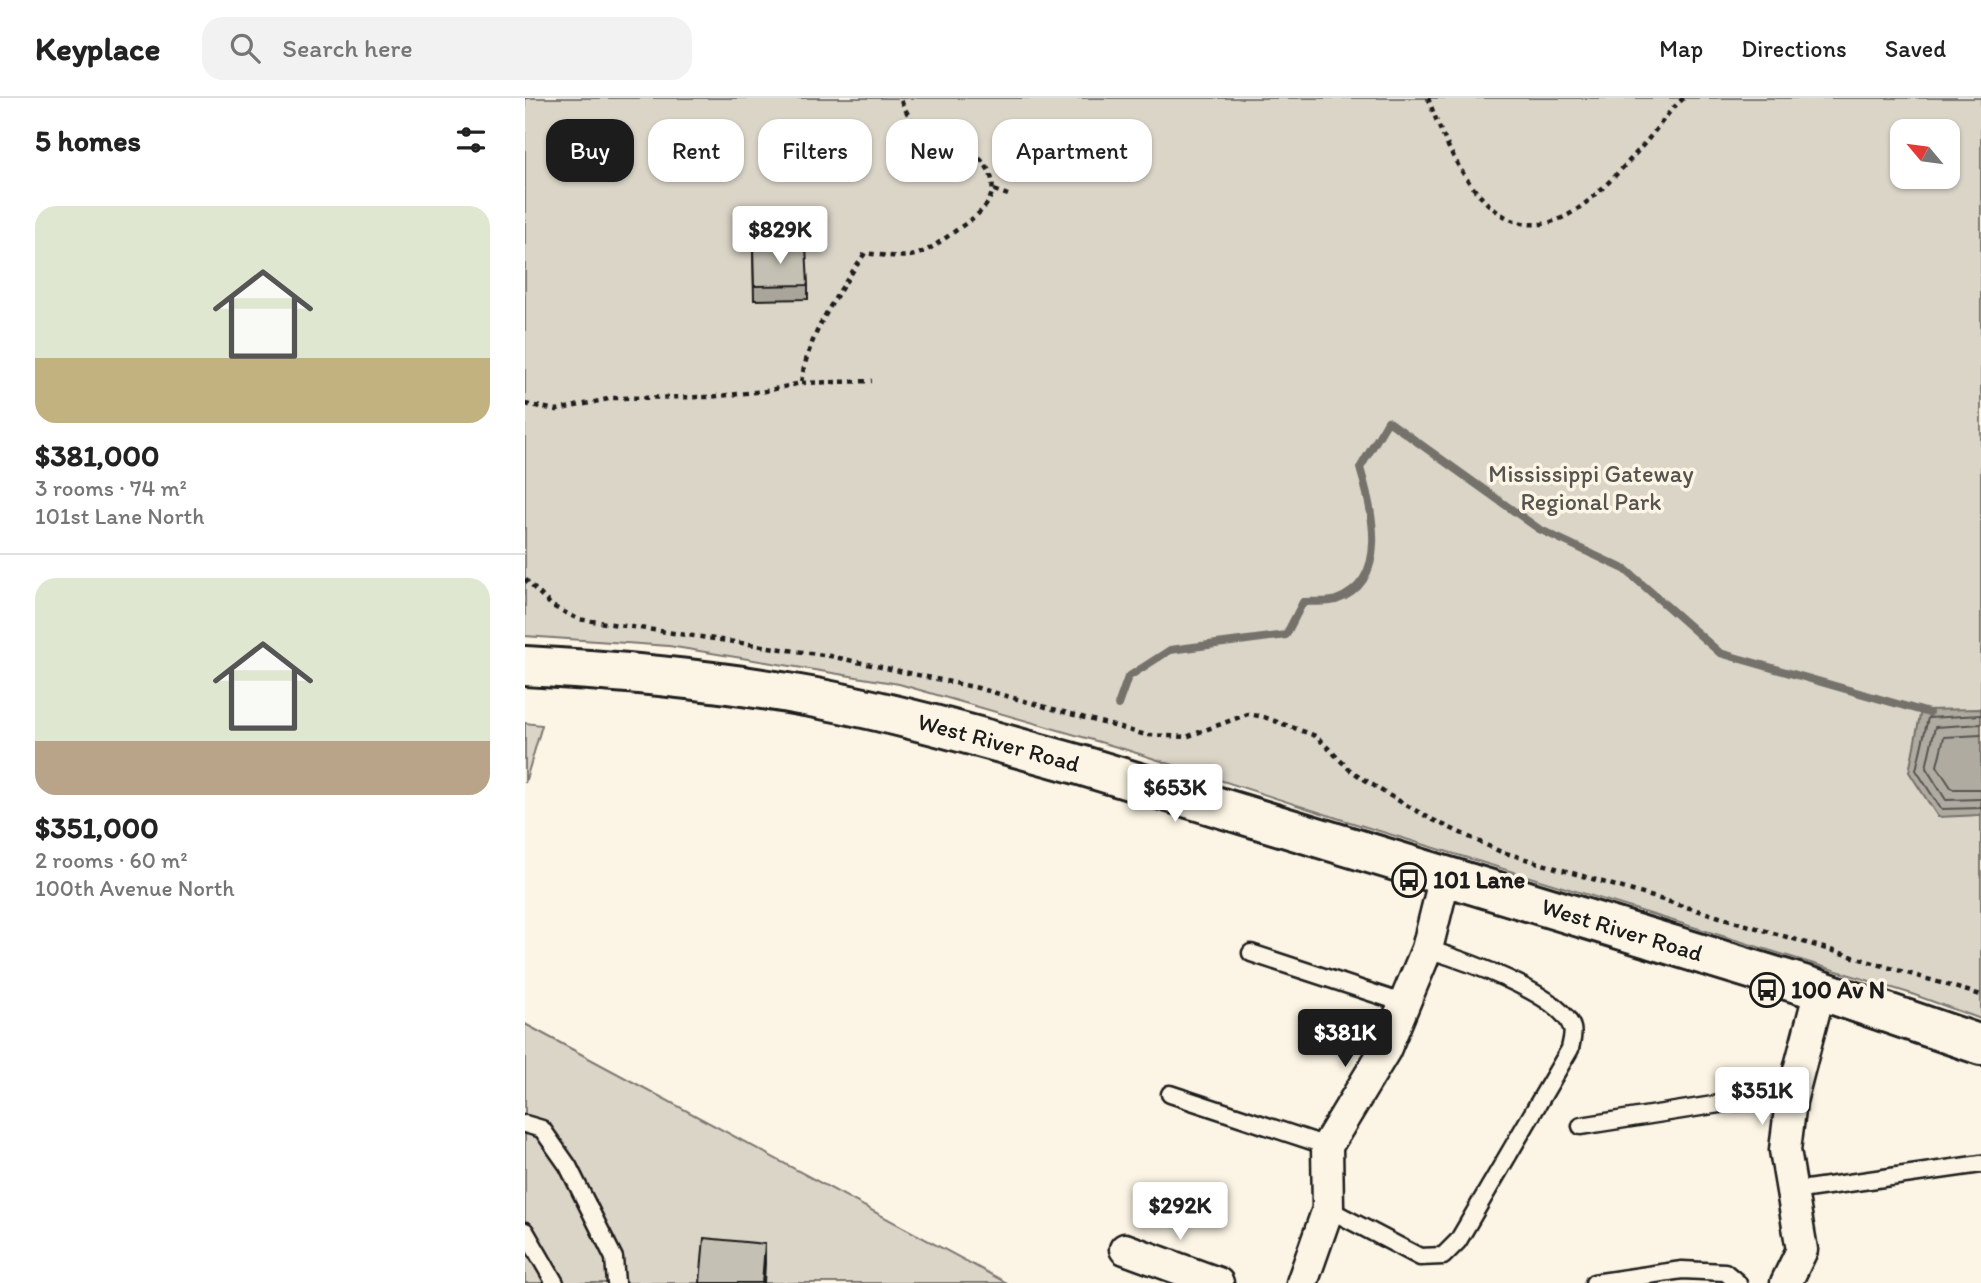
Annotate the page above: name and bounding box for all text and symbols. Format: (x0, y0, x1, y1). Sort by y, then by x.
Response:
search box (202, 17, 692, 80)
text: Keyplace (35, 29, 160, 68)
icon: search (226, 29, 264, 67)
text: Search here (282, 32, 413, 64)
text: Map (1659, 34, 1703, 63)
text: Directions (1741, 34, 1847, 63)
text: Saved (1885, 34, 1946, 63)
chip: Buy (546, 119, 634, 182)
chip: Rent (648, 119, 744, 182)
chip: Filters (758, 119, 872, 182)
chip: New (886, 119, 978, 182)
chip: Apartment (992, 119, 1152, 182)
north arrow (1890, 119, 1960, 189)
map controls (1890, 119, 1960, 189)
icon: filters (452, 121, 490, 159)
text: 5 homes (35, 122, 141, 159)
pin: $829K (731, 206, 829, 266)
text: $829K (748, 215, 812, 243)
icon: home (200, 251, 326, 377)
text: $381,000 (35, 437, 159, 474)
park label: Mississippi Gateway Regional Park (1488, 459, 1694, 516)
text: 3 rooms · 74 m² (35, 474, 187, 502)
text: 101st Lane North (35, 502, 204, 530)
icon: home (200, 623, 326, 749)
street label: West River Road (915, 706, 1083, 778)
pin: $653K (1126, 764, 1224, 824)
text: $653K (1143, 773, 1207, 801)
text: $351,000 (35, 809, 159, 846)
text: 2 rooms · 60 m² (35, 846, 188, 874)
bus stop icon: 101 Lane (1390, 861, 1428, 899)
place label: 101 Lane (1433, 865, 1525, 894)
text: 100th Avenue North (35, 874, 235, 902)
street label: West River Road (1538, 891, 1706, 968)
bus stop icon: 100 Av N (1748, 971, 1786, 1009)
place label: 100 Av N (1791, 975, 1885, 1004)
pin: $381K (1296, 1010, 1394, 1069)
text: $381K (1314, 1018, 1376, 1046)
pin: $351K (1713, 1068, 1811, 1127)
text: $351K (1731, 1076, 1793, 1104)
pin: $292K (1131, 1182, 1229, 1242)
text: $292K (1149, 1191, 1211, 1219)

